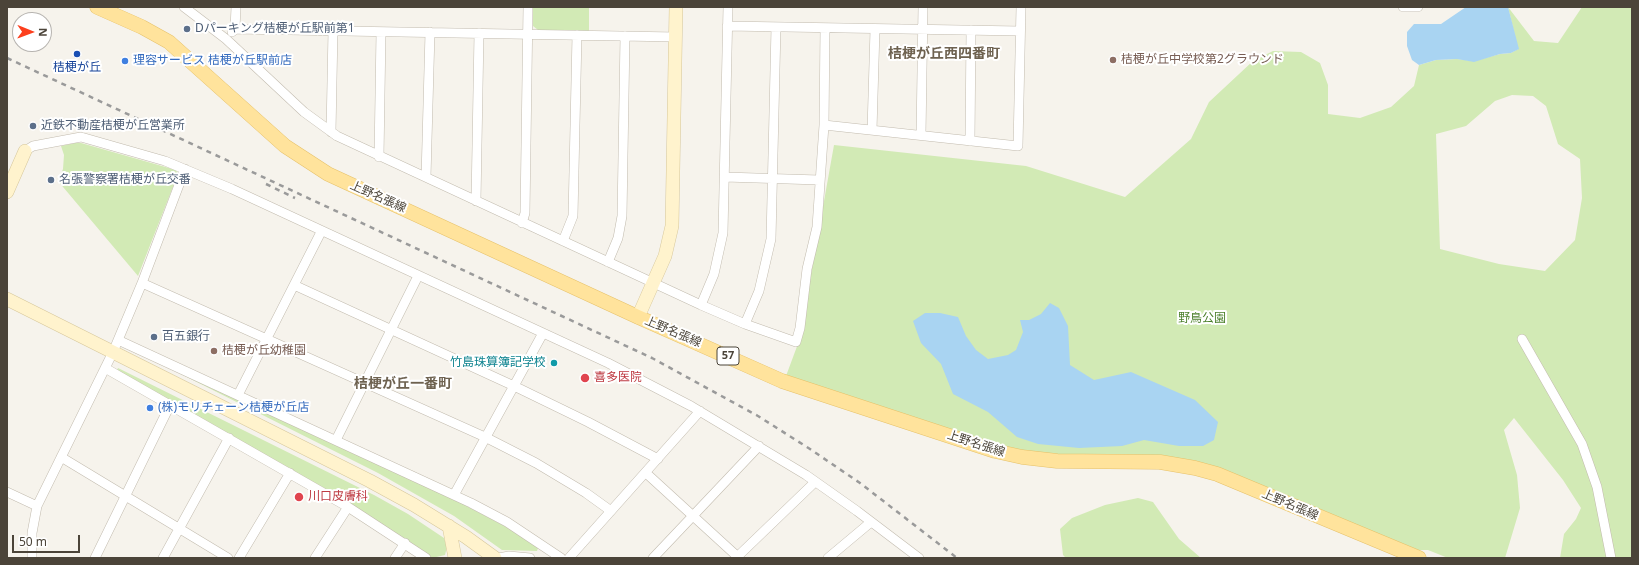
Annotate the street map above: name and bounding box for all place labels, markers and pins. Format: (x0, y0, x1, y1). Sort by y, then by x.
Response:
place label: Dパーキング桔梗が丘駅前第1 (195, 22, 355, 36)
marker: Dパーキング桔梗が丘駅前第1 (182, 24, 192, 34)
marker: 桔梗が丘 (72, 49, 82, 59)
place label: 桔梗が丘中学校第2グラウンド (1121, 53, 1284, 67)
place label: 理容サービス 桔梗が丘駅前店 (133, 54, 292, 68)
marker: 桔梗が丘中学校第2グラウンド (1108, 55, 1118, 65)
marker: 理容サービス 桔梗が丘駅前店 (120, 56, 130, 66)
place label: 桔梗が丘 (53, 61, 101, 75)
place label: 近鉄不動産桔梗が丘営業所 (41, 119, 185, 133)
marker: 近鉄不動産桔梗が丘営業所 (28, 121, 38, 131)
place label: 名張警察署桔梗が丘交番 (59, 173, 191, 187)
marker: 名張警察署桔梗が丘交番 (46, 175, 56, 185)
place label: 百五銀行 (162, 330, 210, 344)
marker: 百五銀行 (149, 332, 159, 342)
place label: 桔梗が丘幼稚園 (222, 344, 306, 358)
marker: 桔梗が丘幼稚園 (209, 346, 219, 356)
place label: 竹島珠算簿記学校 (450, 356, 546, 370)
marker: 竹島珠算簿記学校 (549, 358, 559, 368)
place label: 喜多医院 (594, 371, 642, 385)
marker: 喜多医院 (579, 372, 591, 384)
place label: (株)モリチェーン桔梗が丘店 (158, 401, 309, 415)
marker: (株)モリチェーン桔梗が丘店 (145, 403, 155, 413)
place label: 川口皮膚科 (308, 490, 368, 504)
marker: 川口皮膚科 (293, 491, 305, 503)

